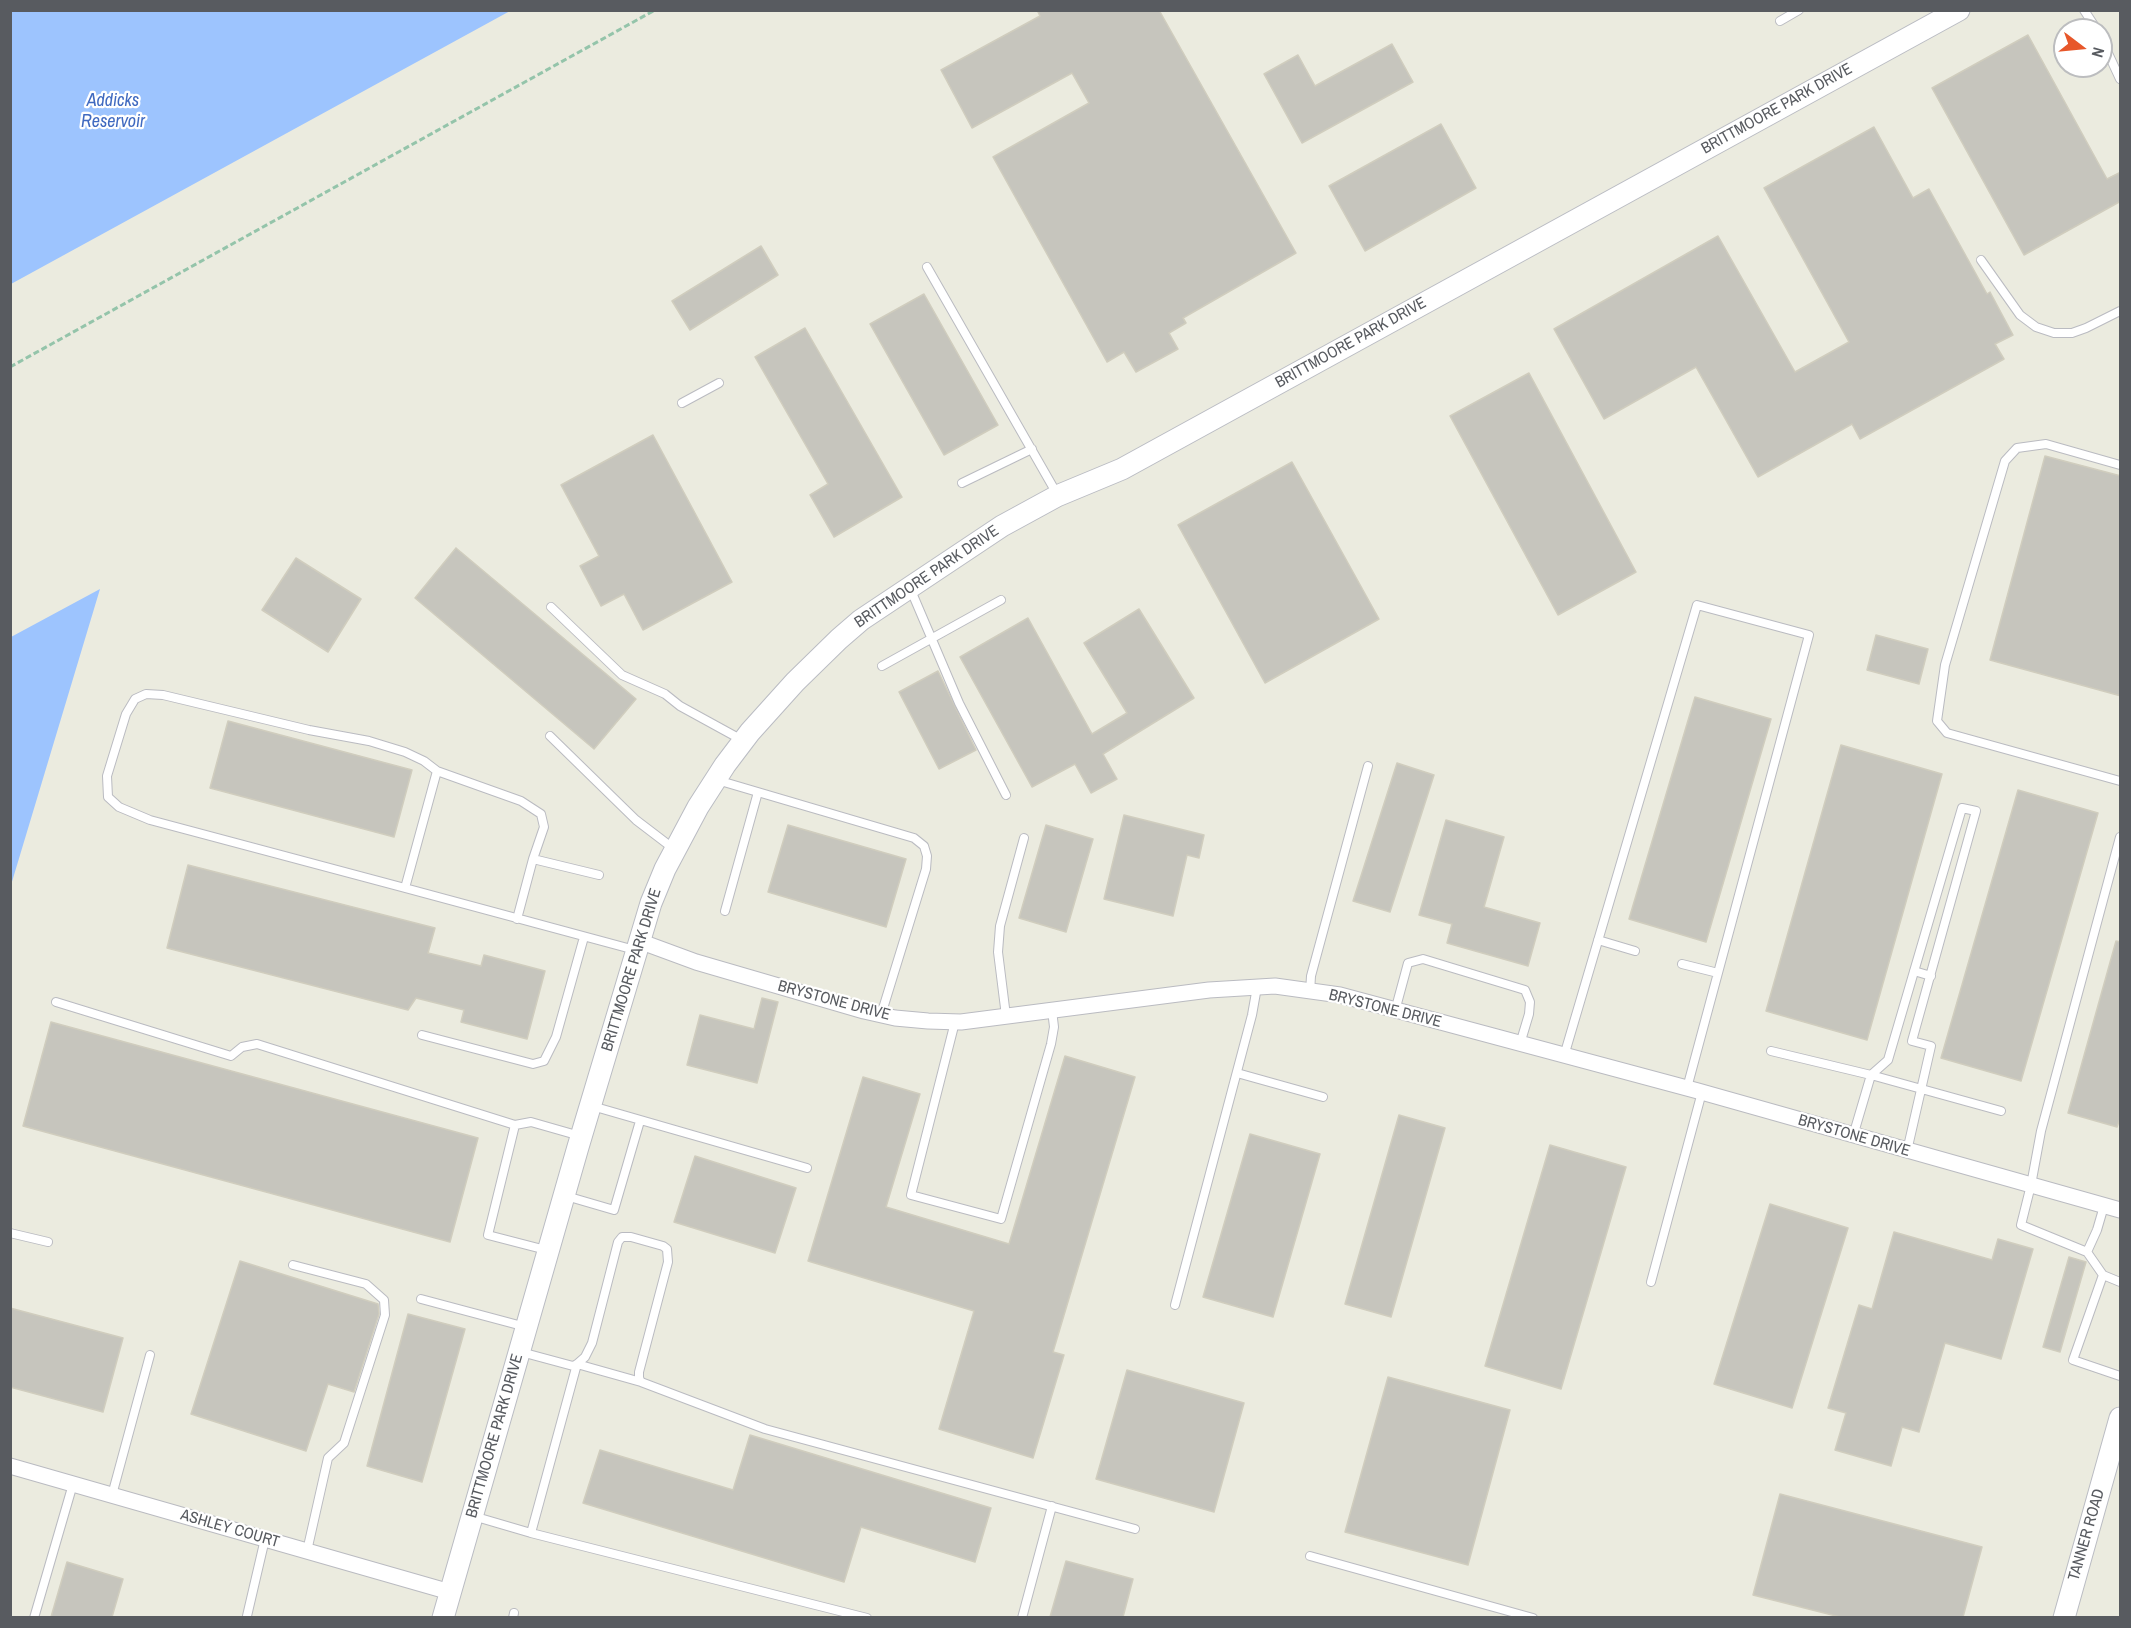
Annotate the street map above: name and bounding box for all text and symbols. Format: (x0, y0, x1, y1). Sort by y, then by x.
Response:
north arrow (2053, 18, 2113, 78)
text: N (2087, 45, 2110, 60)
street label: BRITTMOORE PARK DRIVE (1698, 59, 1856, 159)
water label: Addicks Reservoir (81, 90, 145, 132)
street label: BRITTMOORE PARK DRIVE (1272, 293, 1430, 393)
street label: BRITTMOORE PARK DRIVE (851, 522, 1003, 632)
street label: BRITTMOORE PARK DRIVE (598, 886, 666, 1054)
street label: BRYSTONE DRIVE (776, 977, 892, 1025)
street label: BRYSTONE DRIVE (1327, 986, 1443, 1032)
street label: BRYSTONE DRIVE (1796, 1111, 1912, 1161)
street label: BRITTMOORE PARK DRIVE (462, 1352, 528, 1520)
street label: TANNER ROAD (2065, 1487, 2109, 1583)
street label: ASHLEY COURT (178, 1506, 282, 1552)

